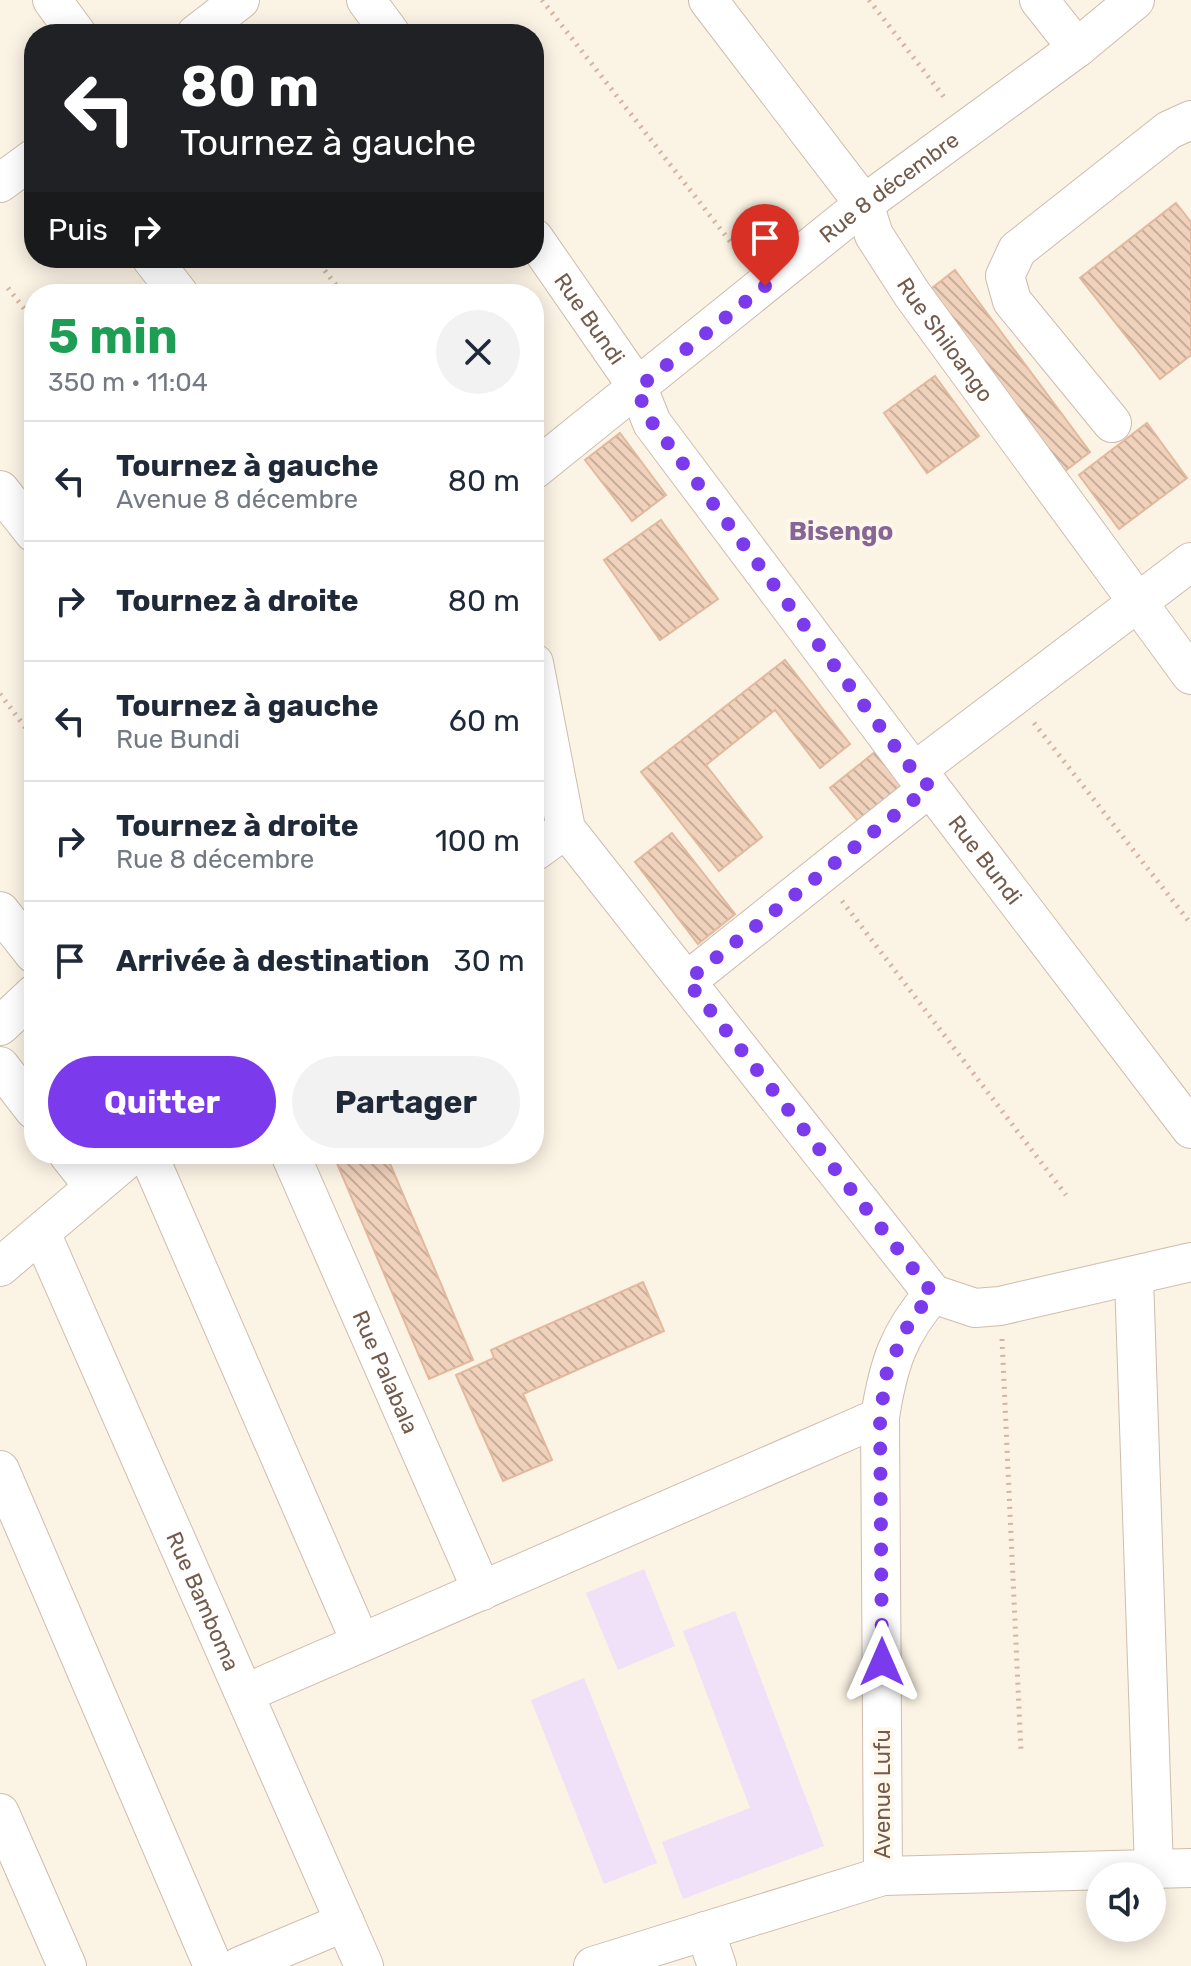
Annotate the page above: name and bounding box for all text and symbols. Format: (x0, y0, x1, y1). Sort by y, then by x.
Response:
text: 80 m (180, 54, 319, 120)
icon: left (48, 56, 152, 160)
text: Tournez à gauche (180, 121, 476, 164)
street label: Rue 8 décembre (814, 126, 964, 249)
pin (731, 204, 799, 286)
icon: right (124, 208, 168, 252)
text: Puis (48, 212, 108, 248)
icon: arrive (743, 216, 787, 260)
street label: Rue Bundi (548, 268, 630, 370)
street label: Rue Shiloango (891, 273, 999, 407)
text: 5 min (48, 308, 178, 365)
button: close (436, 310, 520, 394)
text: 350 m · 11:04 (48, 367, 208, 398)
text: Tournez à gauche (116, 448, 379, 484)
icon: left (48, 459, 92, 503)
text: 80 m (448, 463, 520, 499)
text: Avenue 8 décembre (116, 484, 358, 515)
district label: Bisengo (789, 516, 893, 547)
icon: right (48, 579, 92, 623)
text: Tournez à droite (116, 583, 359, 619)
text: 80 m (448, 583, 520, 619)
text: Tournez à gauche (116, 688, 379, 724)
icon: left (48, 699, 92, 743)
text: 60 m (449, 703, 520, 739)
text: Rue Bundi (116, 724, 240, 755)
text: Tournez à droite (116, 808, 359, 844)
street label: Rue Bundi (942, 810, 1028, 910)
icon: right (48, 819, 92, 863)
text: 100 m (435, 823, 520, 859)
text: Rue 8 décembre (116, 844, 314, 875)
icon: arrive (48, 939, 92, 983)
text: Arrivée à destination (116, 943, 430, 979)
text: 30 m (454, 943, 525, 979)
button: Quitter (48, 1056, 276, 1148)
button: Partager (292, 1056, 520, 1148)
street label: Rue Palabala (346, 1306, 424, 1438)
street label: Rue Bamboma (160, 1528, 245, 1675)
position arrow (840, 1620, 924, 1704)
street label: Avenue Lufu (869, 1729, 896, 1859)
map controls (1086, 1862, 1166, 1942)
button: sound (1086, 1862, 1166, 1942)

